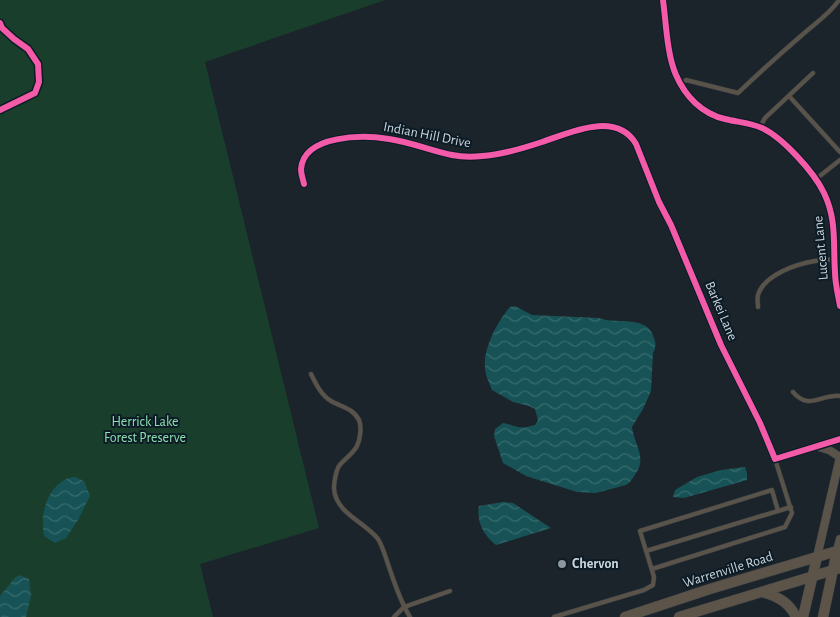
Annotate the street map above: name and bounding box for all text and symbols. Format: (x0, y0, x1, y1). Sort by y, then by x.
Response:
street label: Indian Hill Drive (382, 120, 472, 150)
street label: Lucent Lane (811, 215, 831, 281)
street label: Barkei Lane (702, 279, 740, 343)
park label: Herrick Lake Forest Preserve (104, 415, 186, 445)
street label: Warrenville Road (681, 550, 775, 590)
place label: Chervon (572, 557, 619, 571)
marker: Chervon (556, 558, 568, 570)

